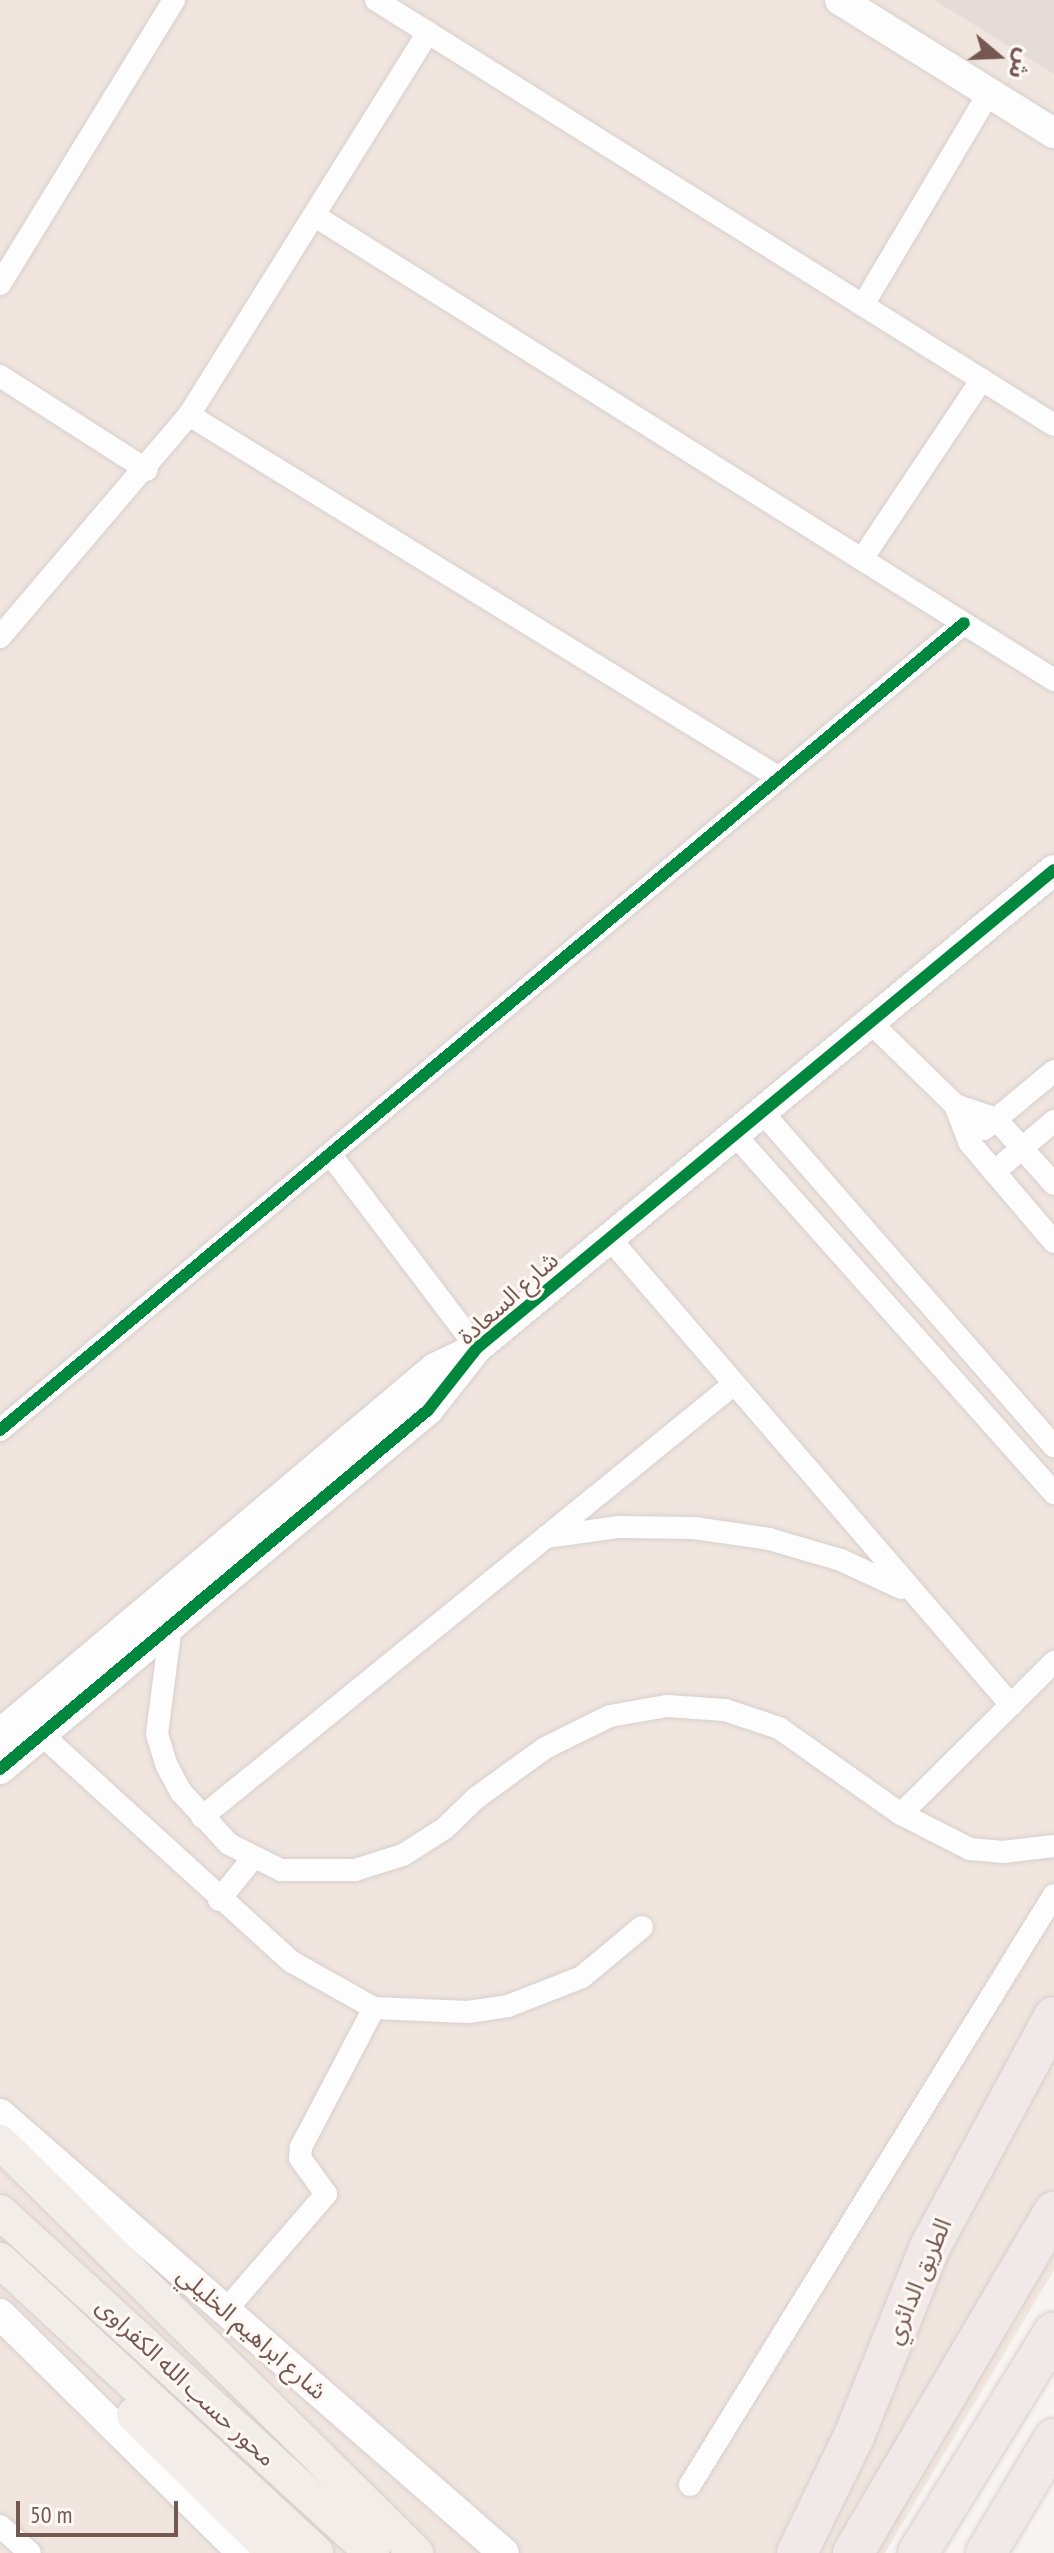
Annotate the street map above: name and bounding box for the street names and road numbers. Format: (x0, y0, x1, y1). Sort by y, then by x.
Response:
street label: شارع السعادة (452, 1246, 564, 1350)
street label: الطريق الدائري (879, 2214, 957, 2348)
street label: شارع ابراهيم الخليلي (172, 2260, 332, 2406)
street label: محور حسب الله الكفراوى (90, 2292, 282, 2472)

